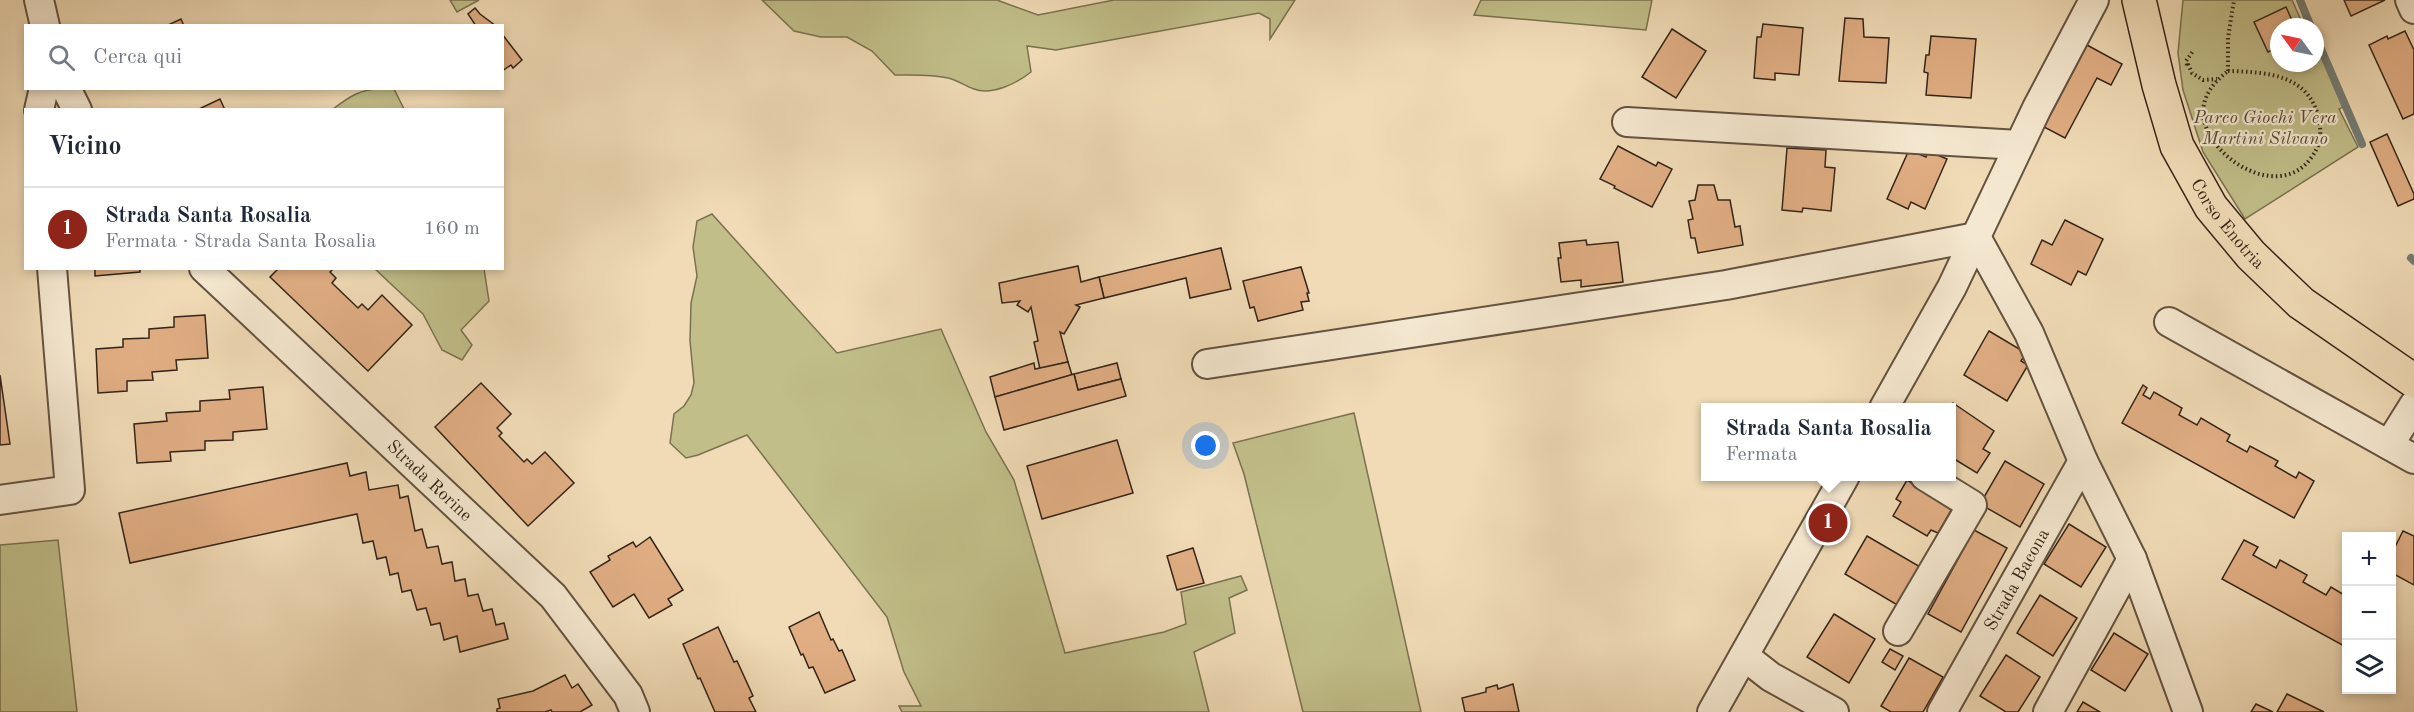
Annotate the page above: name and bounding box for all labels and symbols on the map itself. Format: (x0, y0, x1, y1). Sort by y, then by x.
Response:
north arrow (2270, 18, 2324, 72)
park label: Parco Giochi Vera Martini Silvano (2192, 109, 2337, 148)
street label: Corso Enotria (2187, 176, 2268, 273)
your location (1191, 431, 1220, 460)
street label: Strada Rorine (383, 437, 475, 525)
pin: 1 (1808, 500, 1848, 546)
street label: Strada Bacona (1982, 526, 2053, 634)

